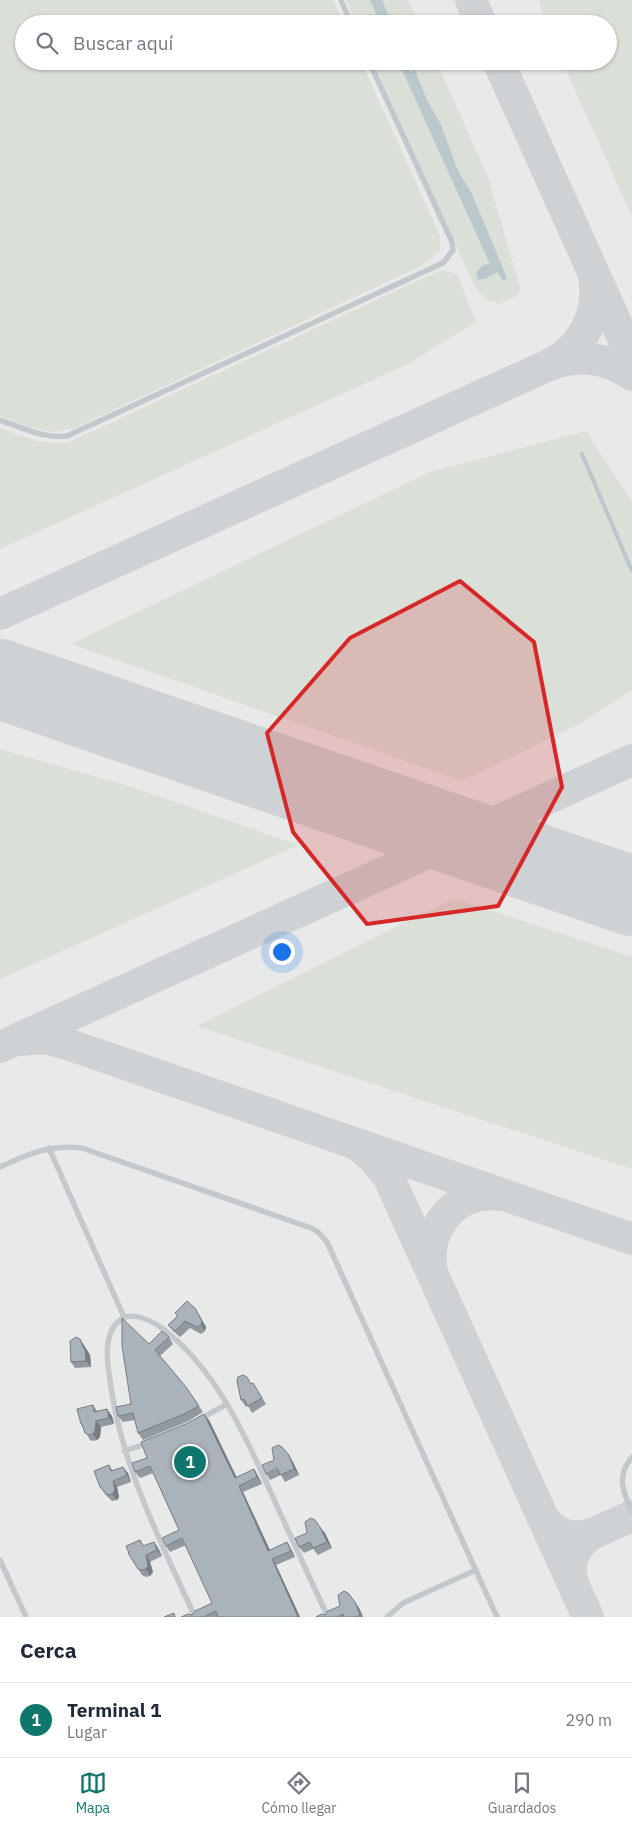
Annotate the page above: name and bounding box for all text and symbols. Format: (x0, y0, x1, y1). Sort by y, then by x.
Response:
search box (15, 15, 617, 70)
icon: search (33, 29, 61, 57)
text: Buscar aquí (73, 31, 173, 55)
your location (269, 939, 295, 965)
pin: 1 (174, 1443, 206, 1481)
text: Cerca (20, 1636, 77, 1664)
text: Terminal 1 (67, 1698, 161, 1722)
text: 1 (31, 1710, 41, 1730)
text: 290 m (565, 1710, 612, 1730)
text: Lugar (67, 1722, 107, 1742)
tab: Mapa (76, 1769, 110, 1817)
tab: Cómo llegar (261, 1769, 336, 1817)
tab: Guardados (488, 1769, 556, 1817)

